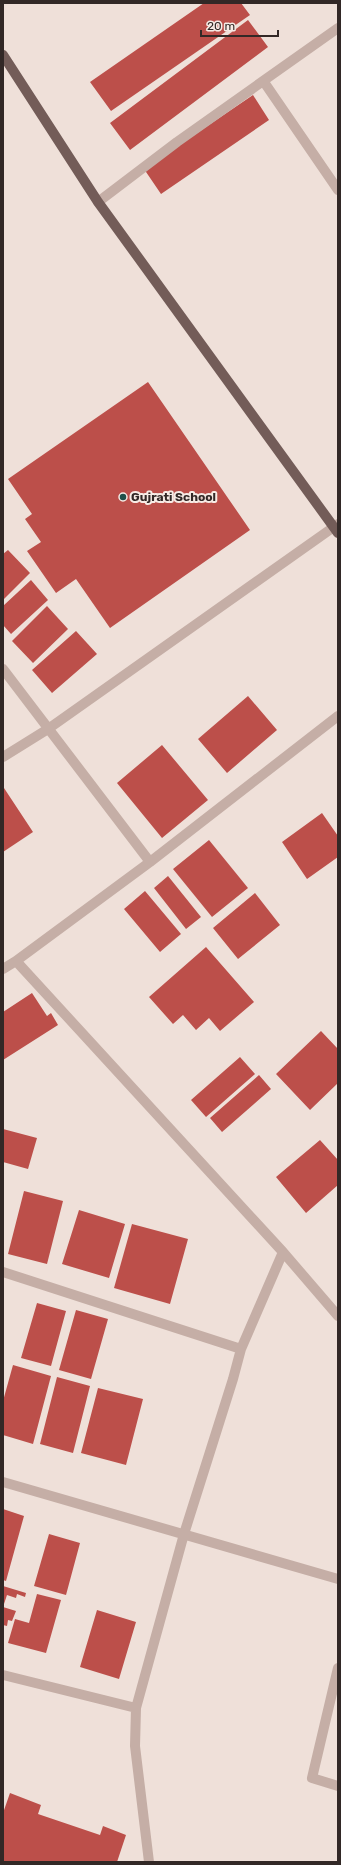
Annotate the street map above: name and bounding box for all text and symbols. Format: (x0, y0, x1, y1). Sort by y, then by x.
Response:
scale bar (201, 12, 278, 38)
text: 20 m (207, 19, 235, 33)
place label: Gujrati School (131, 490, 216, 504)
marker: Gujrati School (118, 492, 128, 502)

